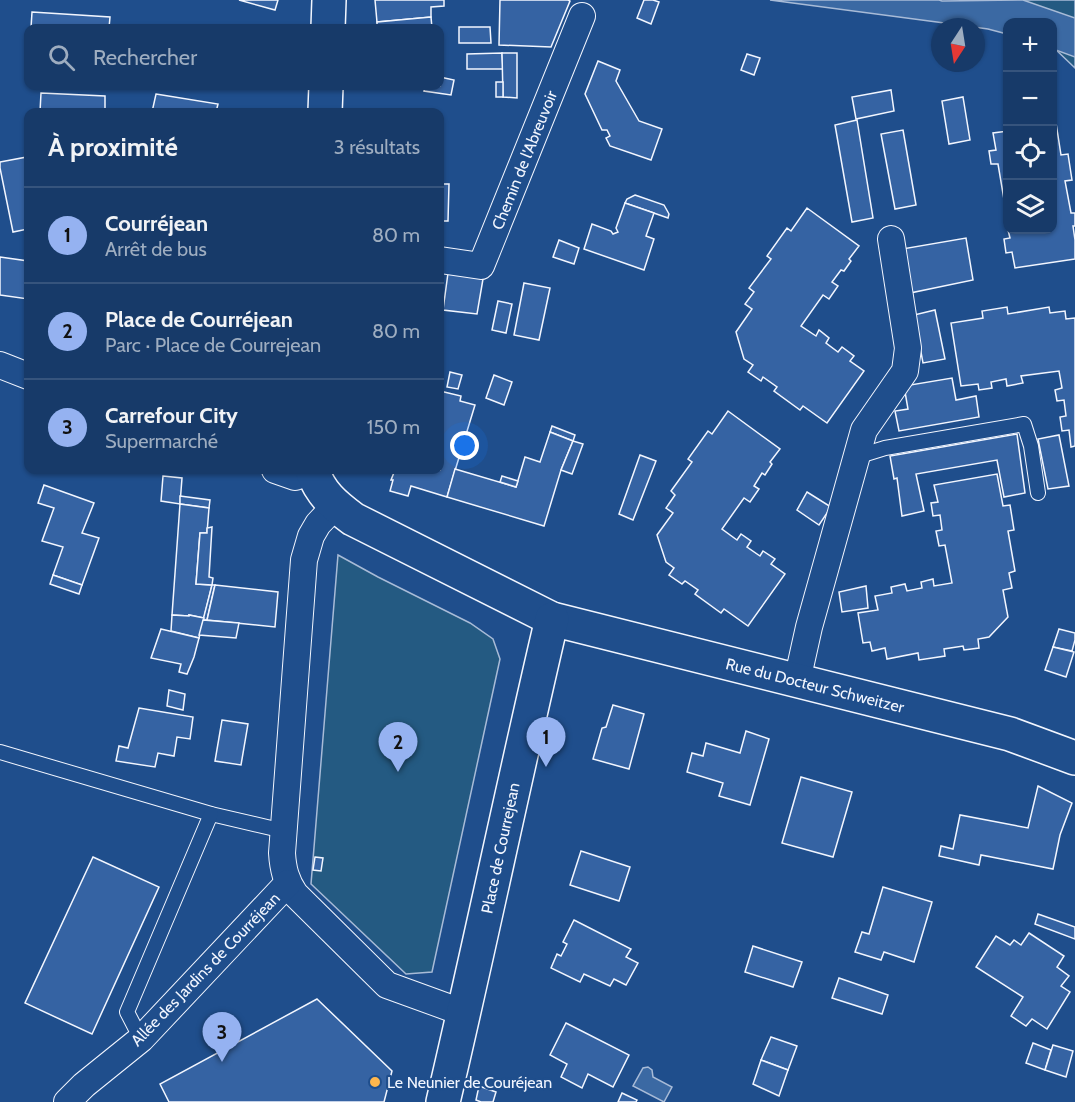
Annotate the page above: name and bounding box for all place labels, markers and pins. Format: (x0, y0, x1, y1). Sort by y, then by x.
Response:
pin: 1 (526, 718, 566, 767)
pin: 2 (378, 722, 418, 772)
pin: 3 (202, 1012, 242, 1062)
place label: Le Neunier de Couréjean (387, 1073, 552, 1092)
marker: Le Neunier de Couréjean (368, 1075, 382, 1089)

